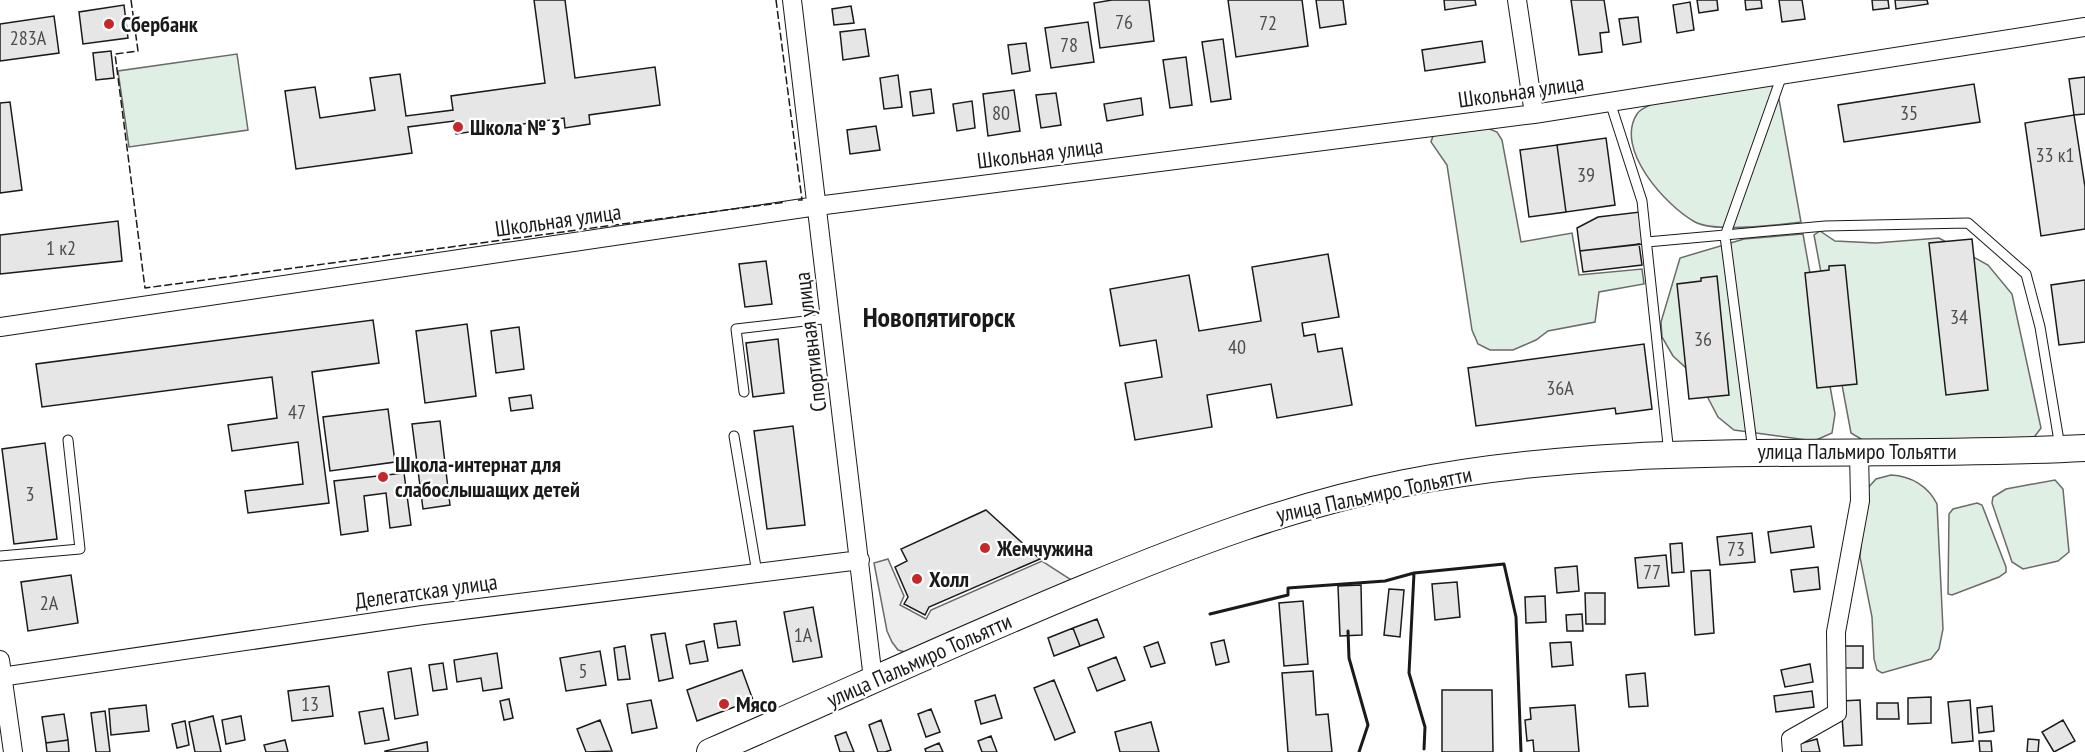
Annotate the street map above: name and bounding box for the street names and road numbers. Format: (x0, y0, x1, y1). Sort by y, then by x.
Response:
street label: Школьная улица (1456, 68, 1586, 114)
street label: Школьная улица (975, 131, 1105, 175)
street label: Школьная улица (493, 197, 623, 243)
street label: Спортивная улица (788, 271, 832, 413)
street label: улица Пальмиро Тольятти (1757, 437, 1957, 465)
street label: улица Пальмиро Тольятти (1274, 460, 1474, 528)
street label: Делегатская улица (353, 567, 499, 615)
street label: улица Пальмиро Тольятти (822, 607, 1016, 713)

